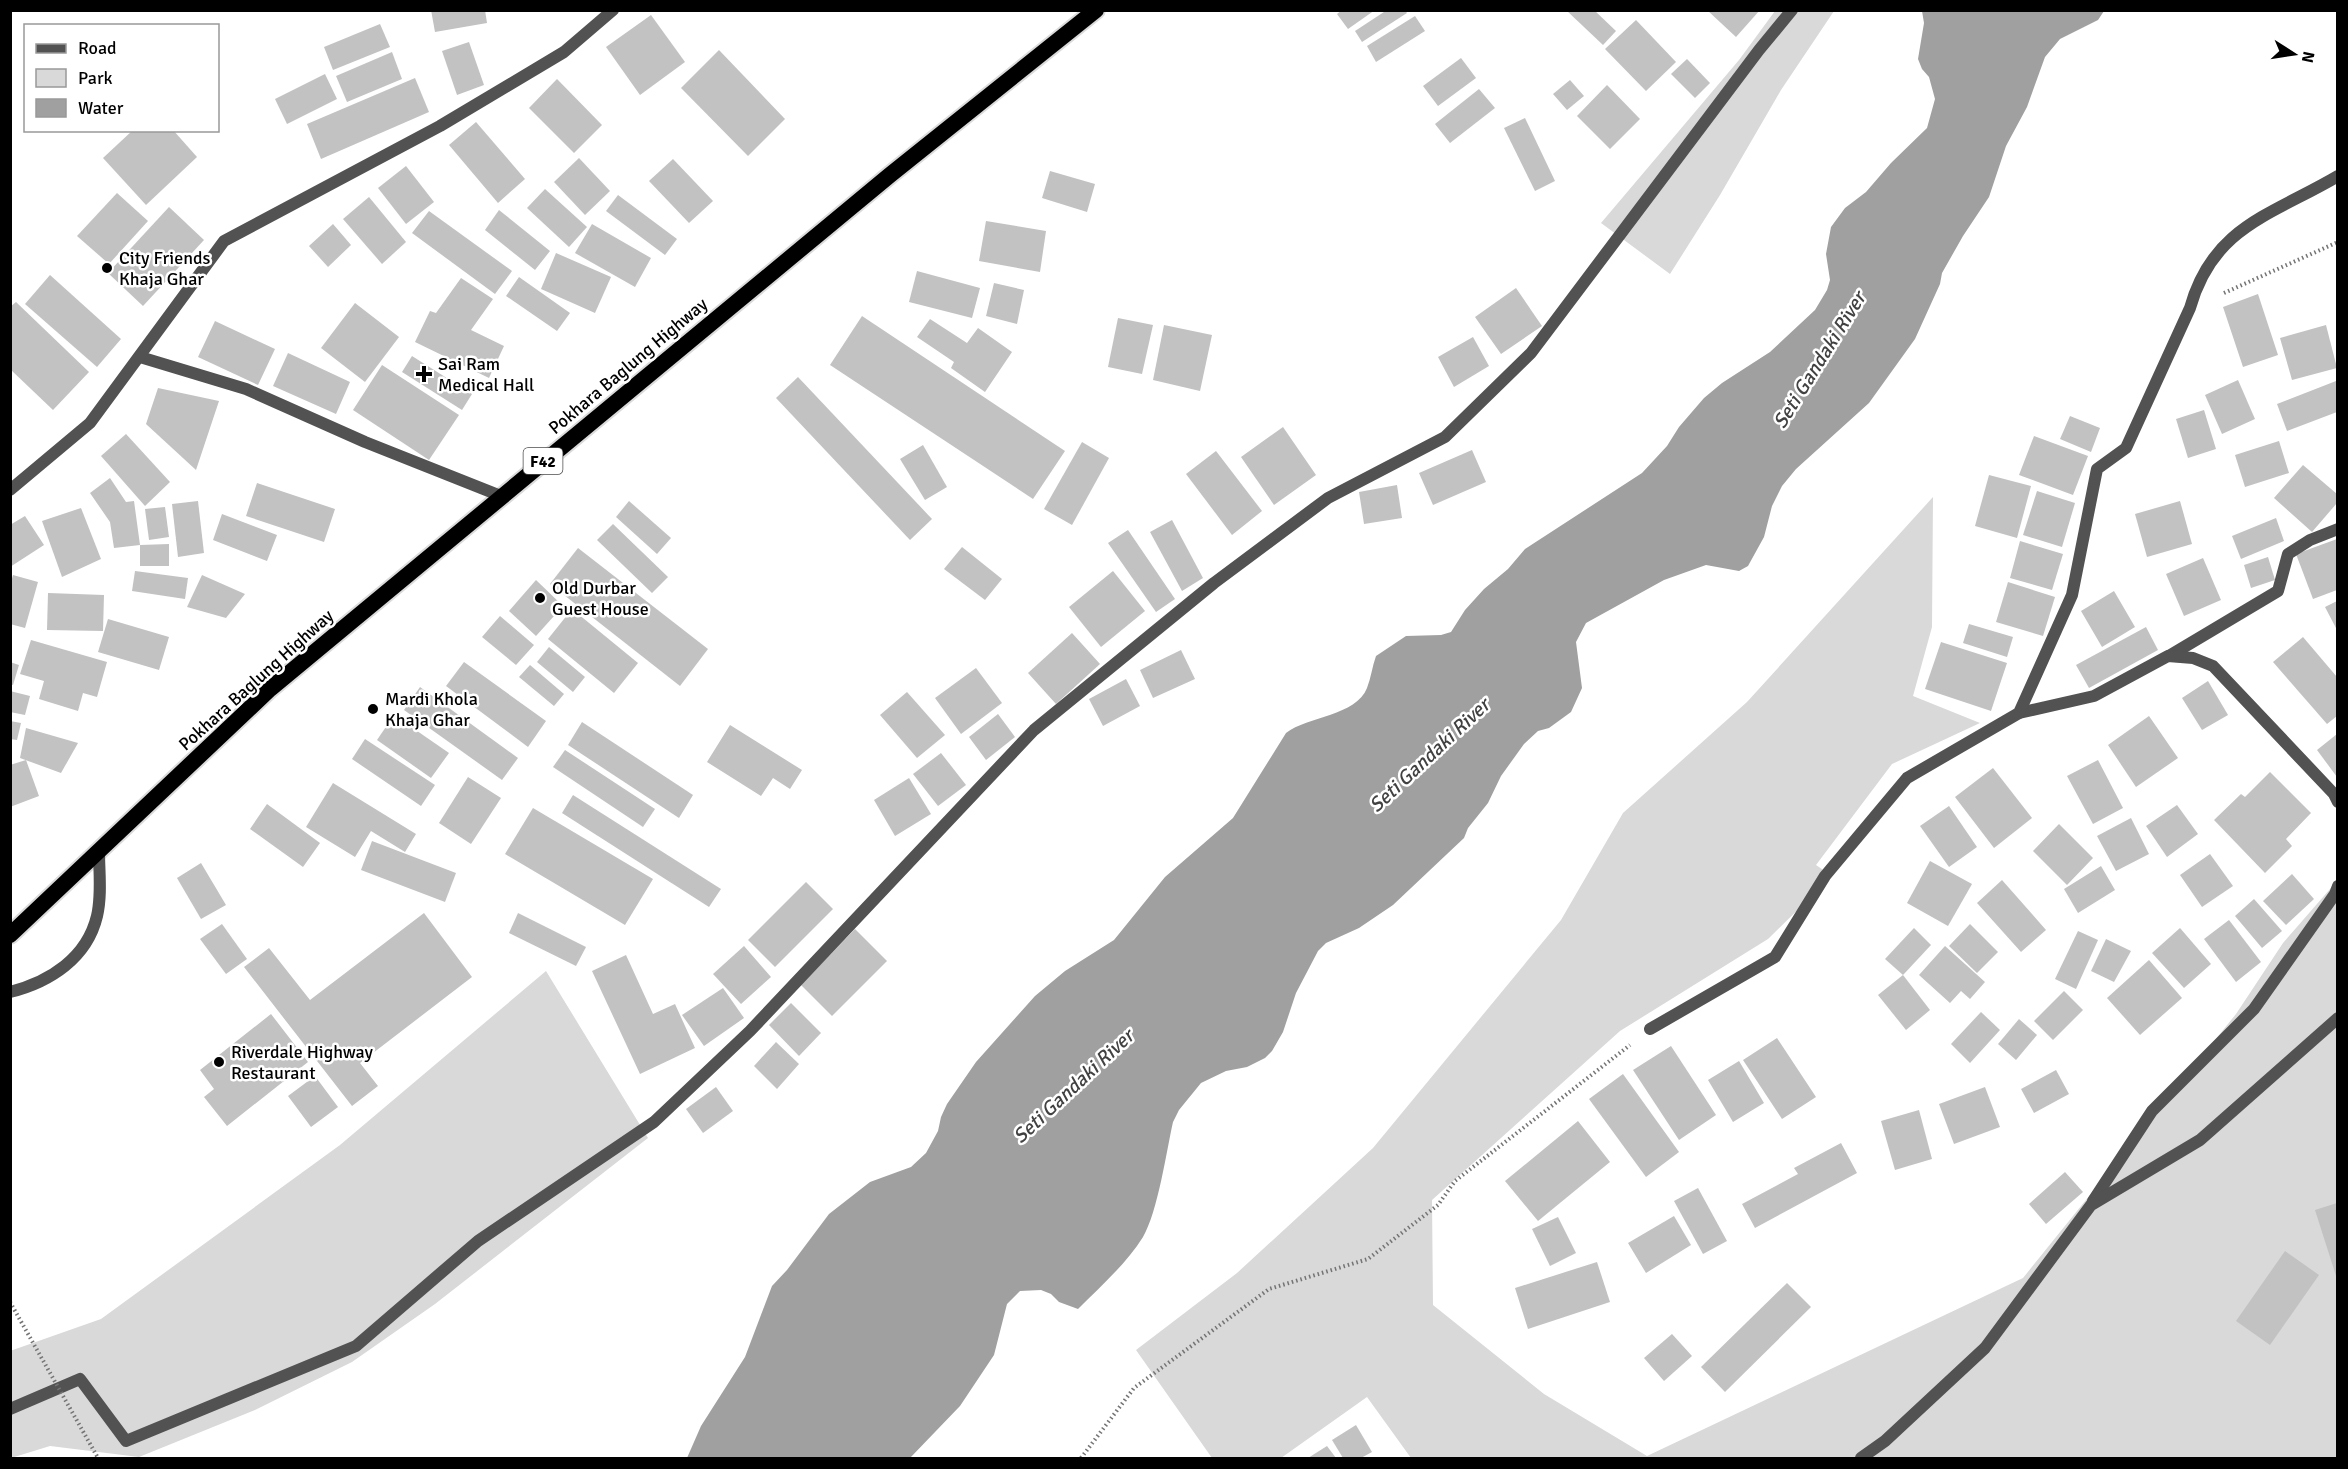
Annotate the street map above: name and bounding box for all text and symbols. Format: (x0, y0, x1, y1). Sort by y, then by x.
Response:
legend (24, 24, 219, 132)
north arrow (2264, 24, 2324, 84)
text: Road (78, 37, 117, 59)
text: N (2297, 49, 2319, 64)
text: Park (78, 67, 113, 89)
text: Water (78, 97, 124, 119)
place label: City Friends Khaja Ghar (119, 247, 211, 290)
marker: City Friends Khaja Ghar (100, 261, 114, 275)
water label: Seti Gandaki River (1768, 285, 1873, 433)
street label: Pokhara Baglung Highway (544, 293, 712, 439)
place label: Sai Ram Medical Hall (438, 353, 534, 396)
marker: Sai Ram Medical Hall (415, 365, 433, 383)
road number: F42 (524, 448, 562, 474)
place label: Old Durbar Guest House (552, 577, 649, 620)
marker: Old Durbar Guest House (533, 591, 547, 605)
street label: Pokhara Baglung Highway (174, 604, 338, 755)
place label: Mardi Khola Khaja Ghar (385, 688, 478, 731)
water label: Seti Gandaki River (1364, 691, 1497, 818)
marker: Mardi Khola Khaja Ghar (366, 702, 380, 716)
water label: Seti Gandaki River (1008, 1022, 1141, 1149)
place label: Riverdale Highway Restaurant (231, 1041, 373, 1084)
marker: Riverdale Highway Restaurant (212, 1055, 226, 1069)

